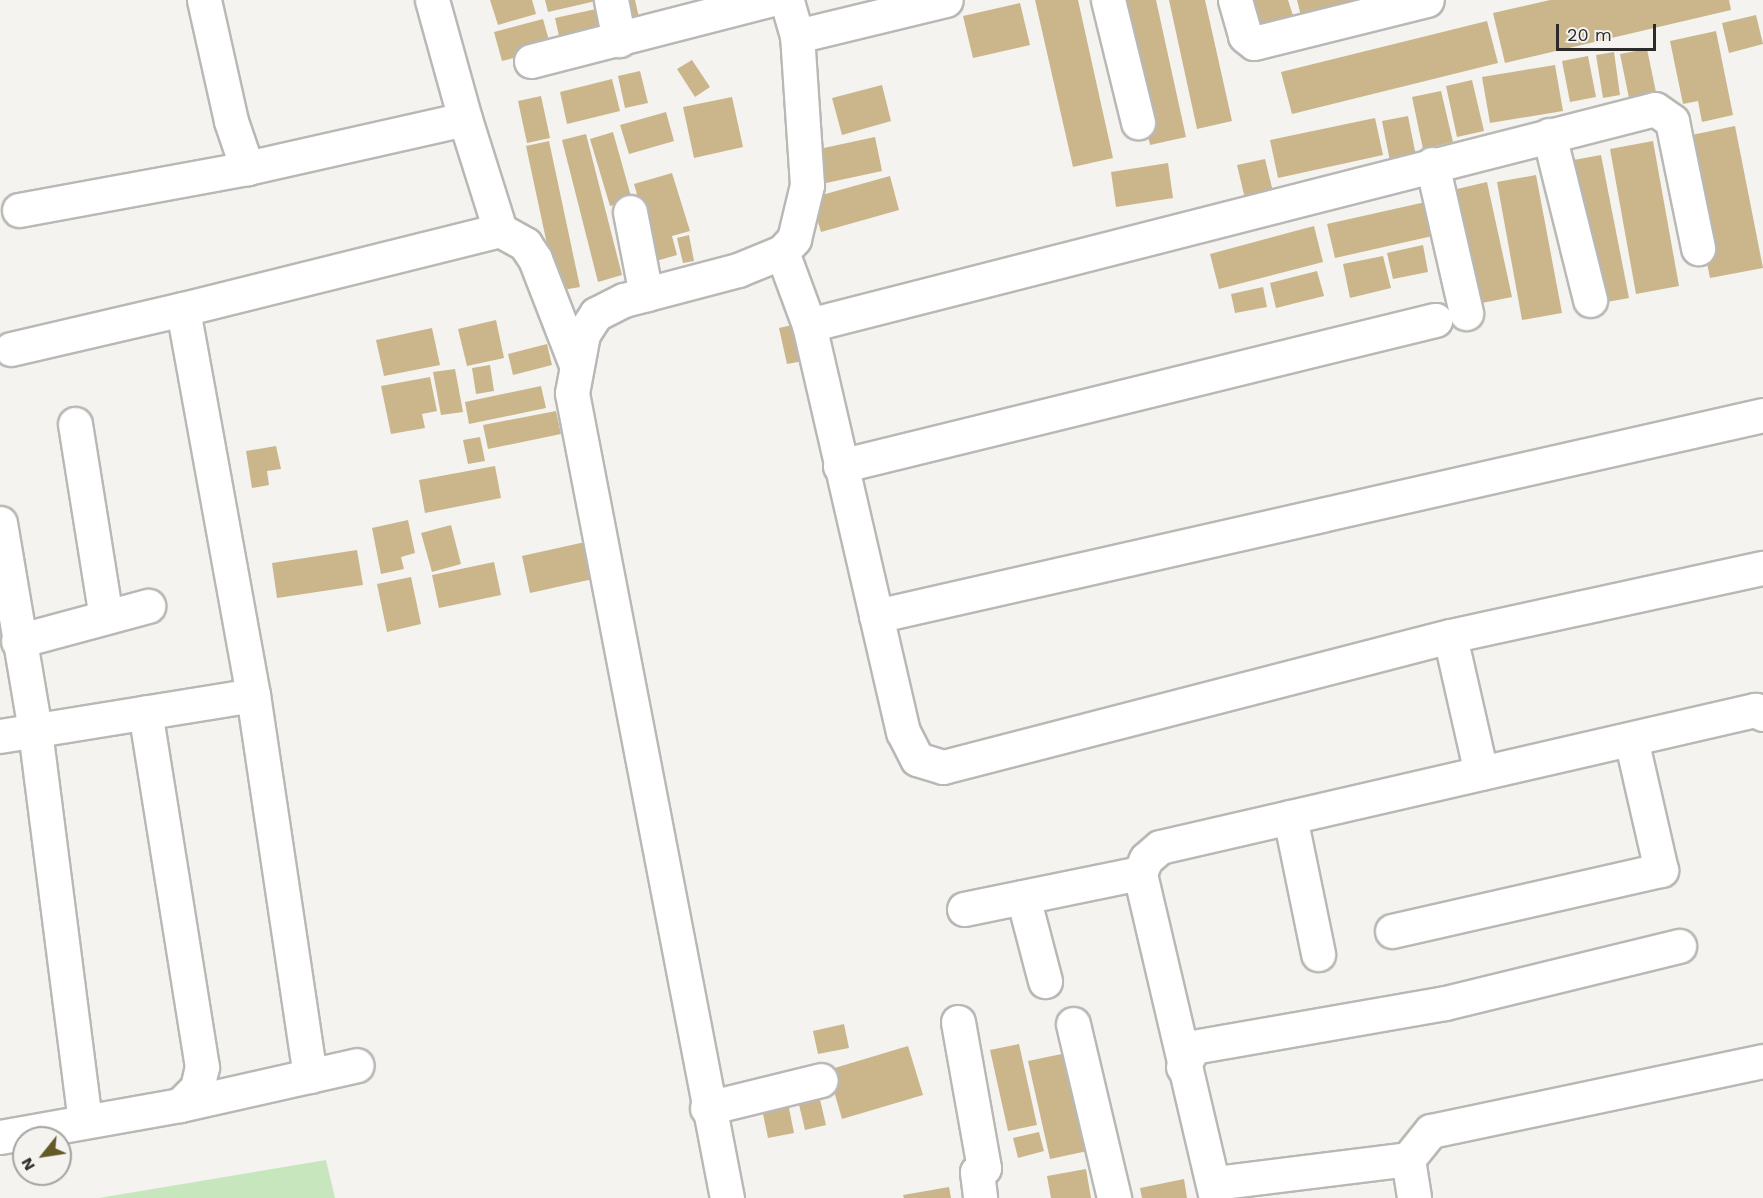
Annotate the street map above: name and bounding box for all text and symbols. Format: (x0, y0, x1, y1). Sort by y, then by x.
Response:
scale bar (1559, 12, 1660, 50)
text: 20 m (1567, 24, 1612, 45)
north arrow (12, 1126, 72, 1186)
text: N (17, 1154, 39, 1174)

